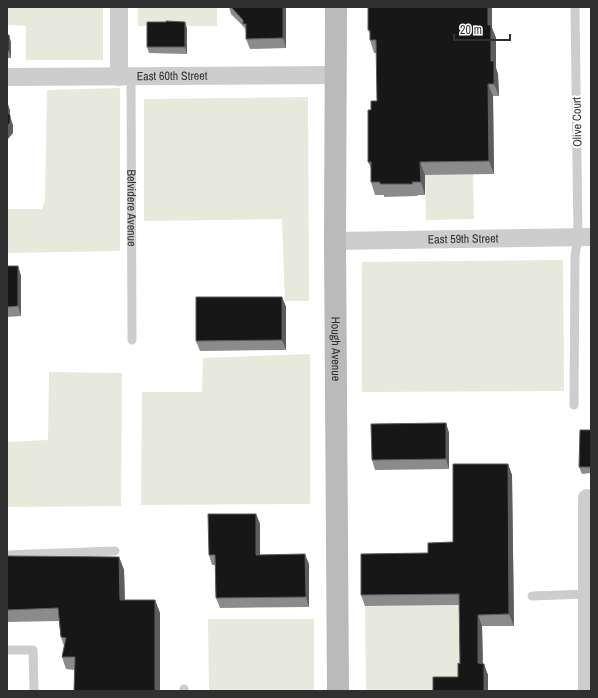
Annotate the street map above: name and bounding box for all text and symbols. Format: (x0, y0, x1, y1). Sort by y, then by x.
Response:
scale bar (454, 16, 510, 42)
text: 20 m (460, 22, 482, 38)
street label: East 60th Street (137, 68, 208, 84)
street label: Olive Court (569, 97, 585, 147)
street label: Belvidere Avenue (123, 169, 140, 247)
street label: East 59th Street (427, 230, 499, 248)
street label: Hough Avenue (328, 317, 344, 381)

